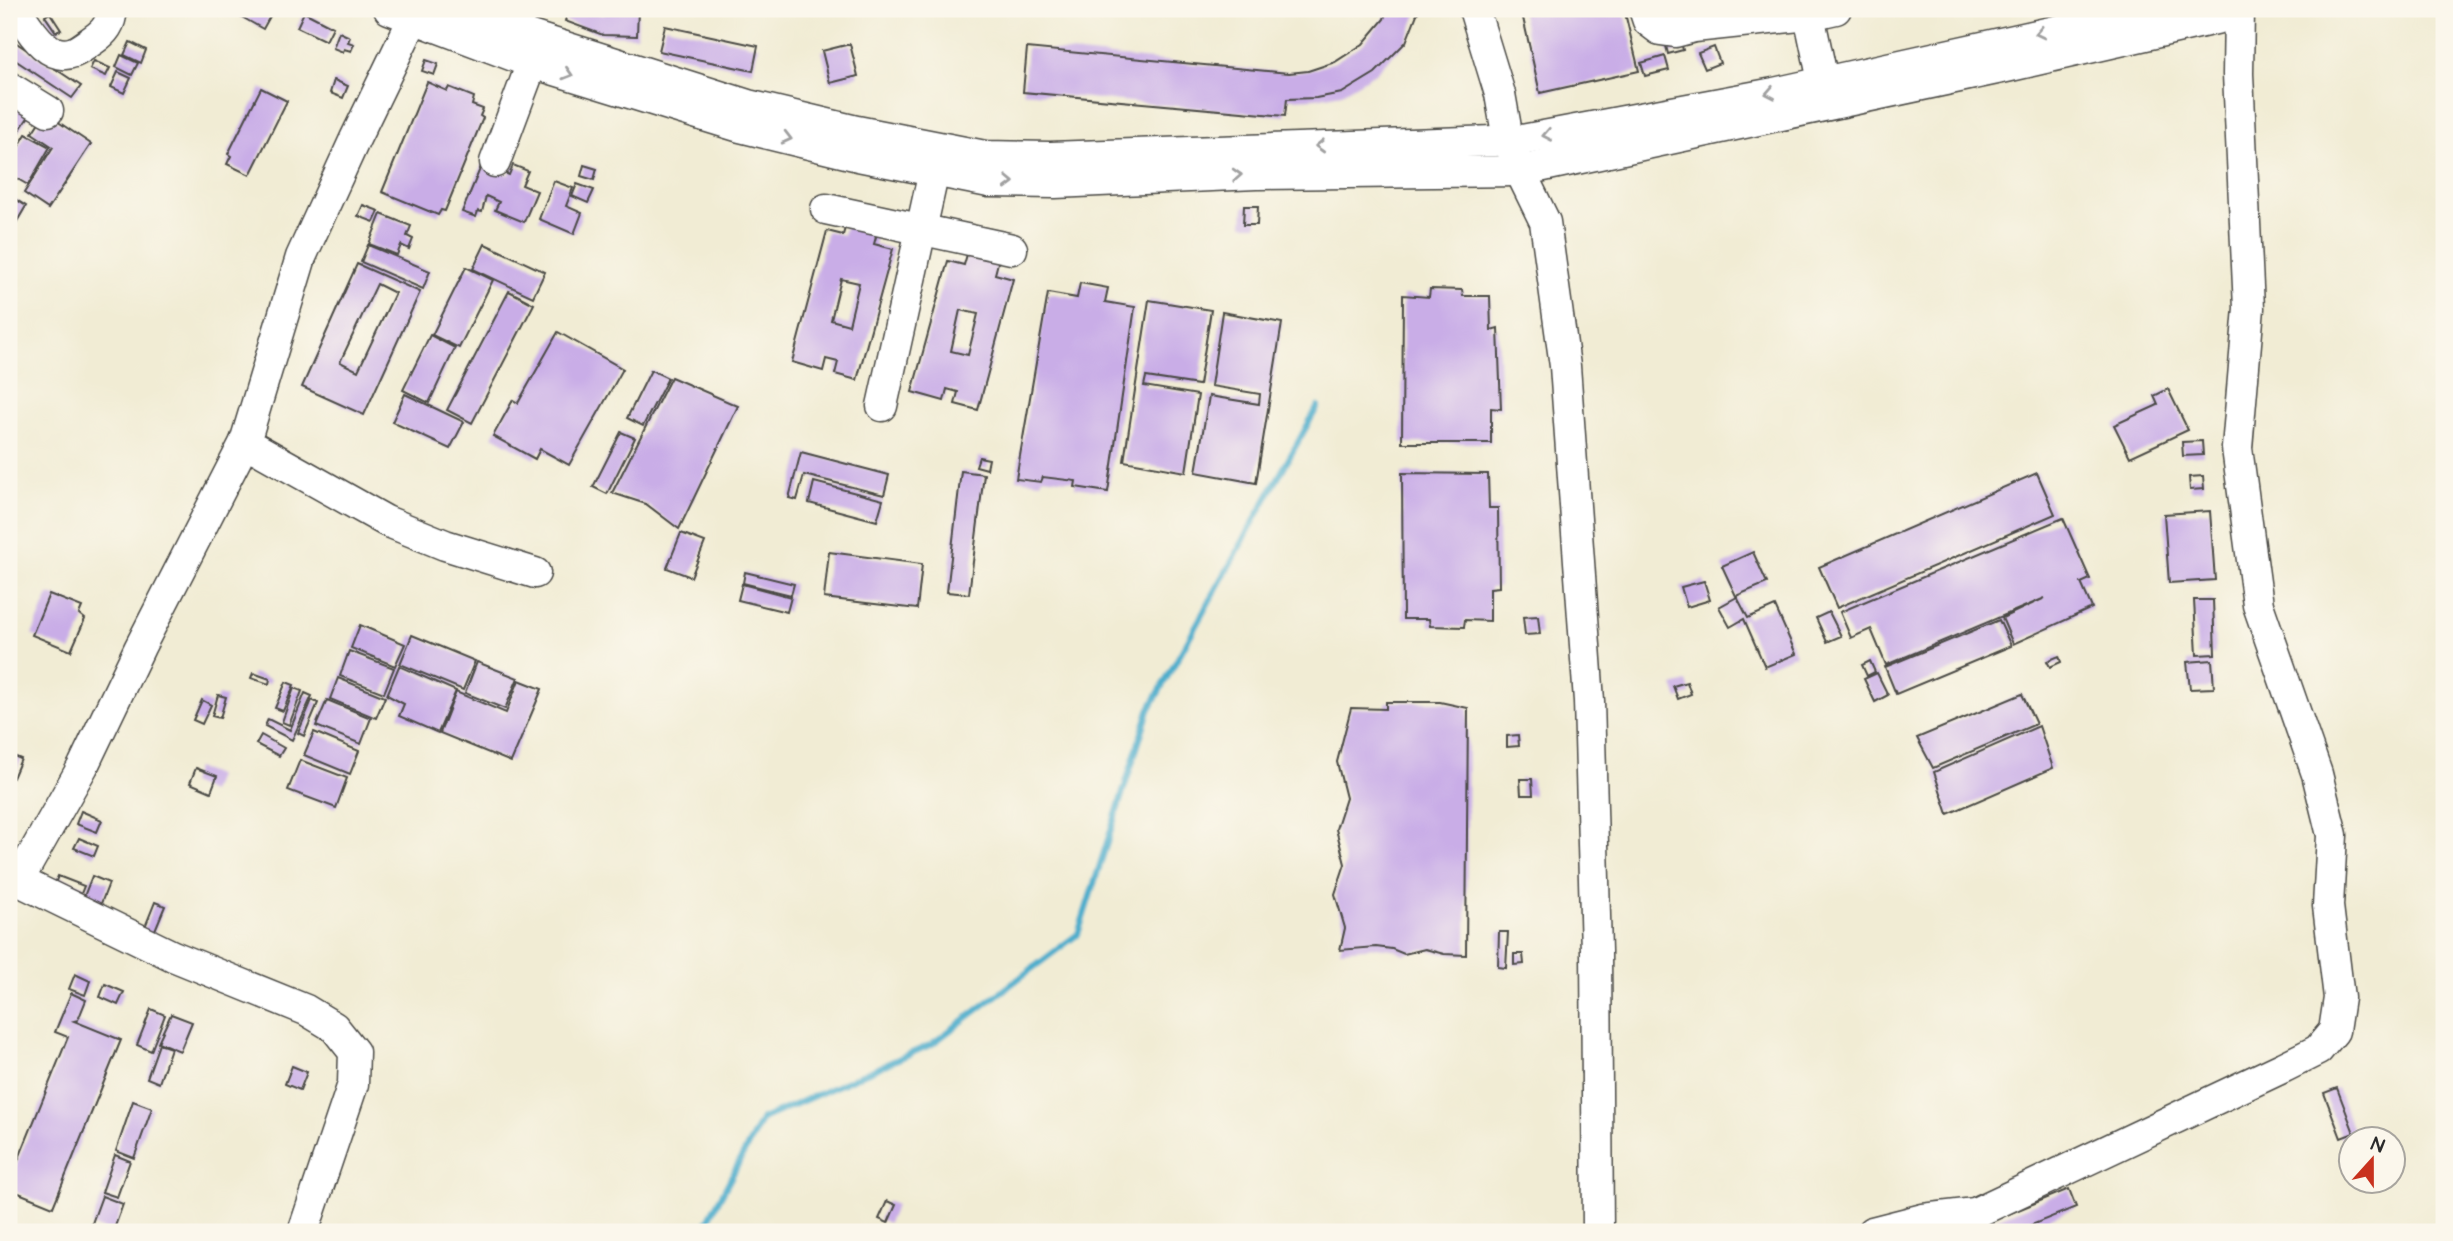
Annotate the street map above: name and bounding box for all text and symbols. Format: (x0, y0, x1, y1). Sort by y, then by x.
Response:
one-way arrow (2034, 24, 2046, 39)
one-way arrow (562, 65, 574, 80)
one-way arrow (1764, 85, 1776, 100)
one-way arrow (1541, 127, 1553, 142)
one-way arrow (780, 130, 792, 144)
one-way arrow (1314, 138, 1325, 154)
one-way arrow (1231, 167, 1242, 182)
one-way arrow (1004, 175, 1015, 190)
north arrow (2338, 1126, 2408, 1196)
text: N (2367, 1131, 2388, 1160)

